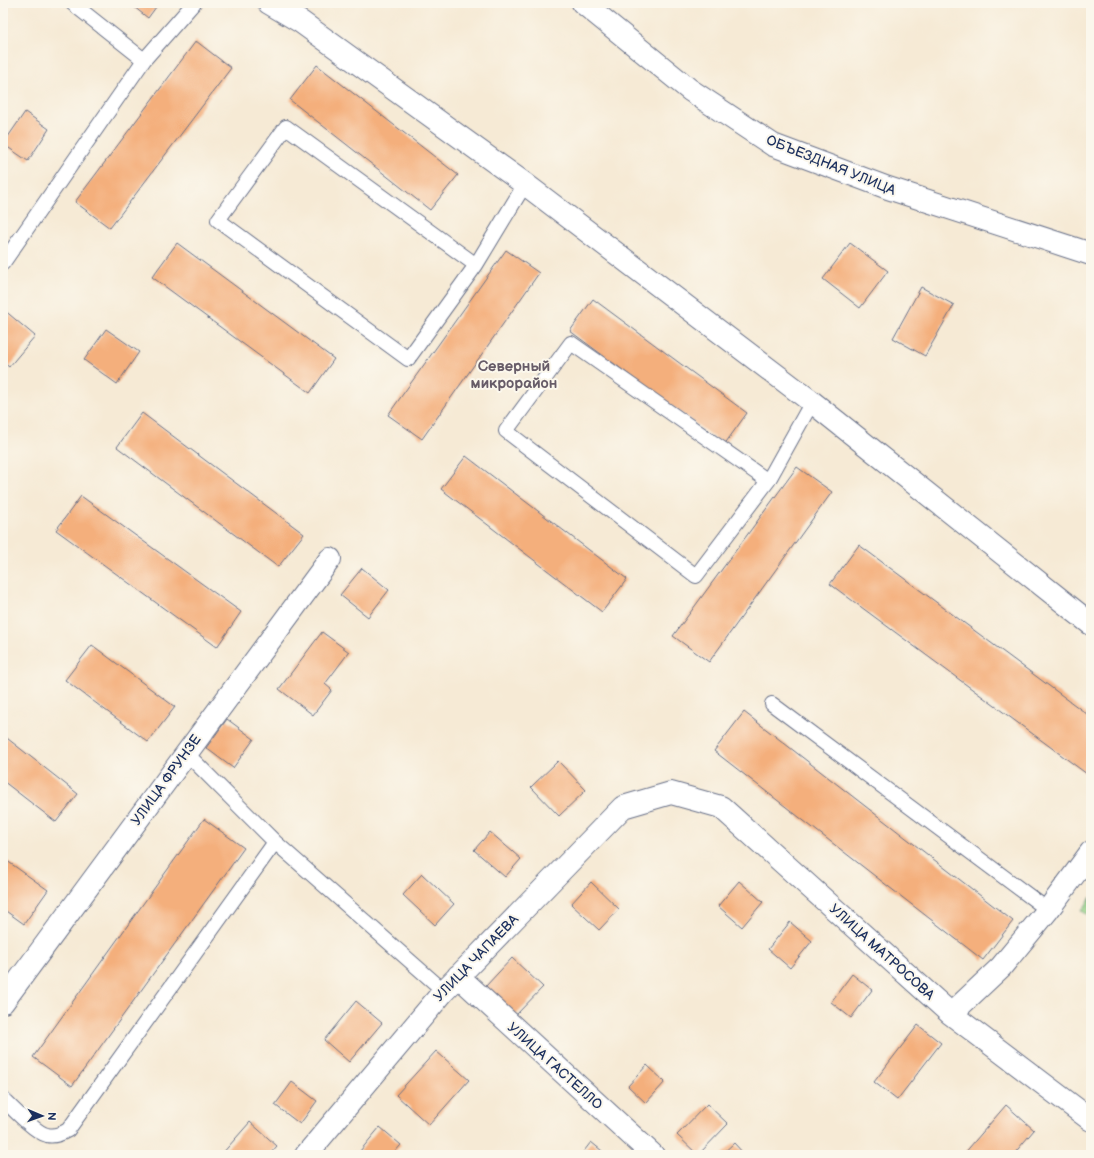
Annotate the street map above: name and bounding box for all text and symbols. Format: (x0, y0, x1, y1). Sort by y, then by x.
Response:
street label: ОБЪЕЗДНАЯ УЛИЦА (764, 131, 899, 199)
district label: Северный микрорайон (471, 357, 557, 393)
street label: УЛИЦА ФРУНЗЕ (127, 731, 205, 829)
street label: УЛИЦА МАТРОСОВА (826, 900, 938, 1004)
street label: УЛИЦА ЧАПАЕВА (430, 910, 522, 1005)
street label: УЛИЦА ГАСТЕЛЛО (504, 1019, 606, 1113)
north arrow (22, 1096, 62, 1136)
text: N (45, 1112, 58, 1121)

